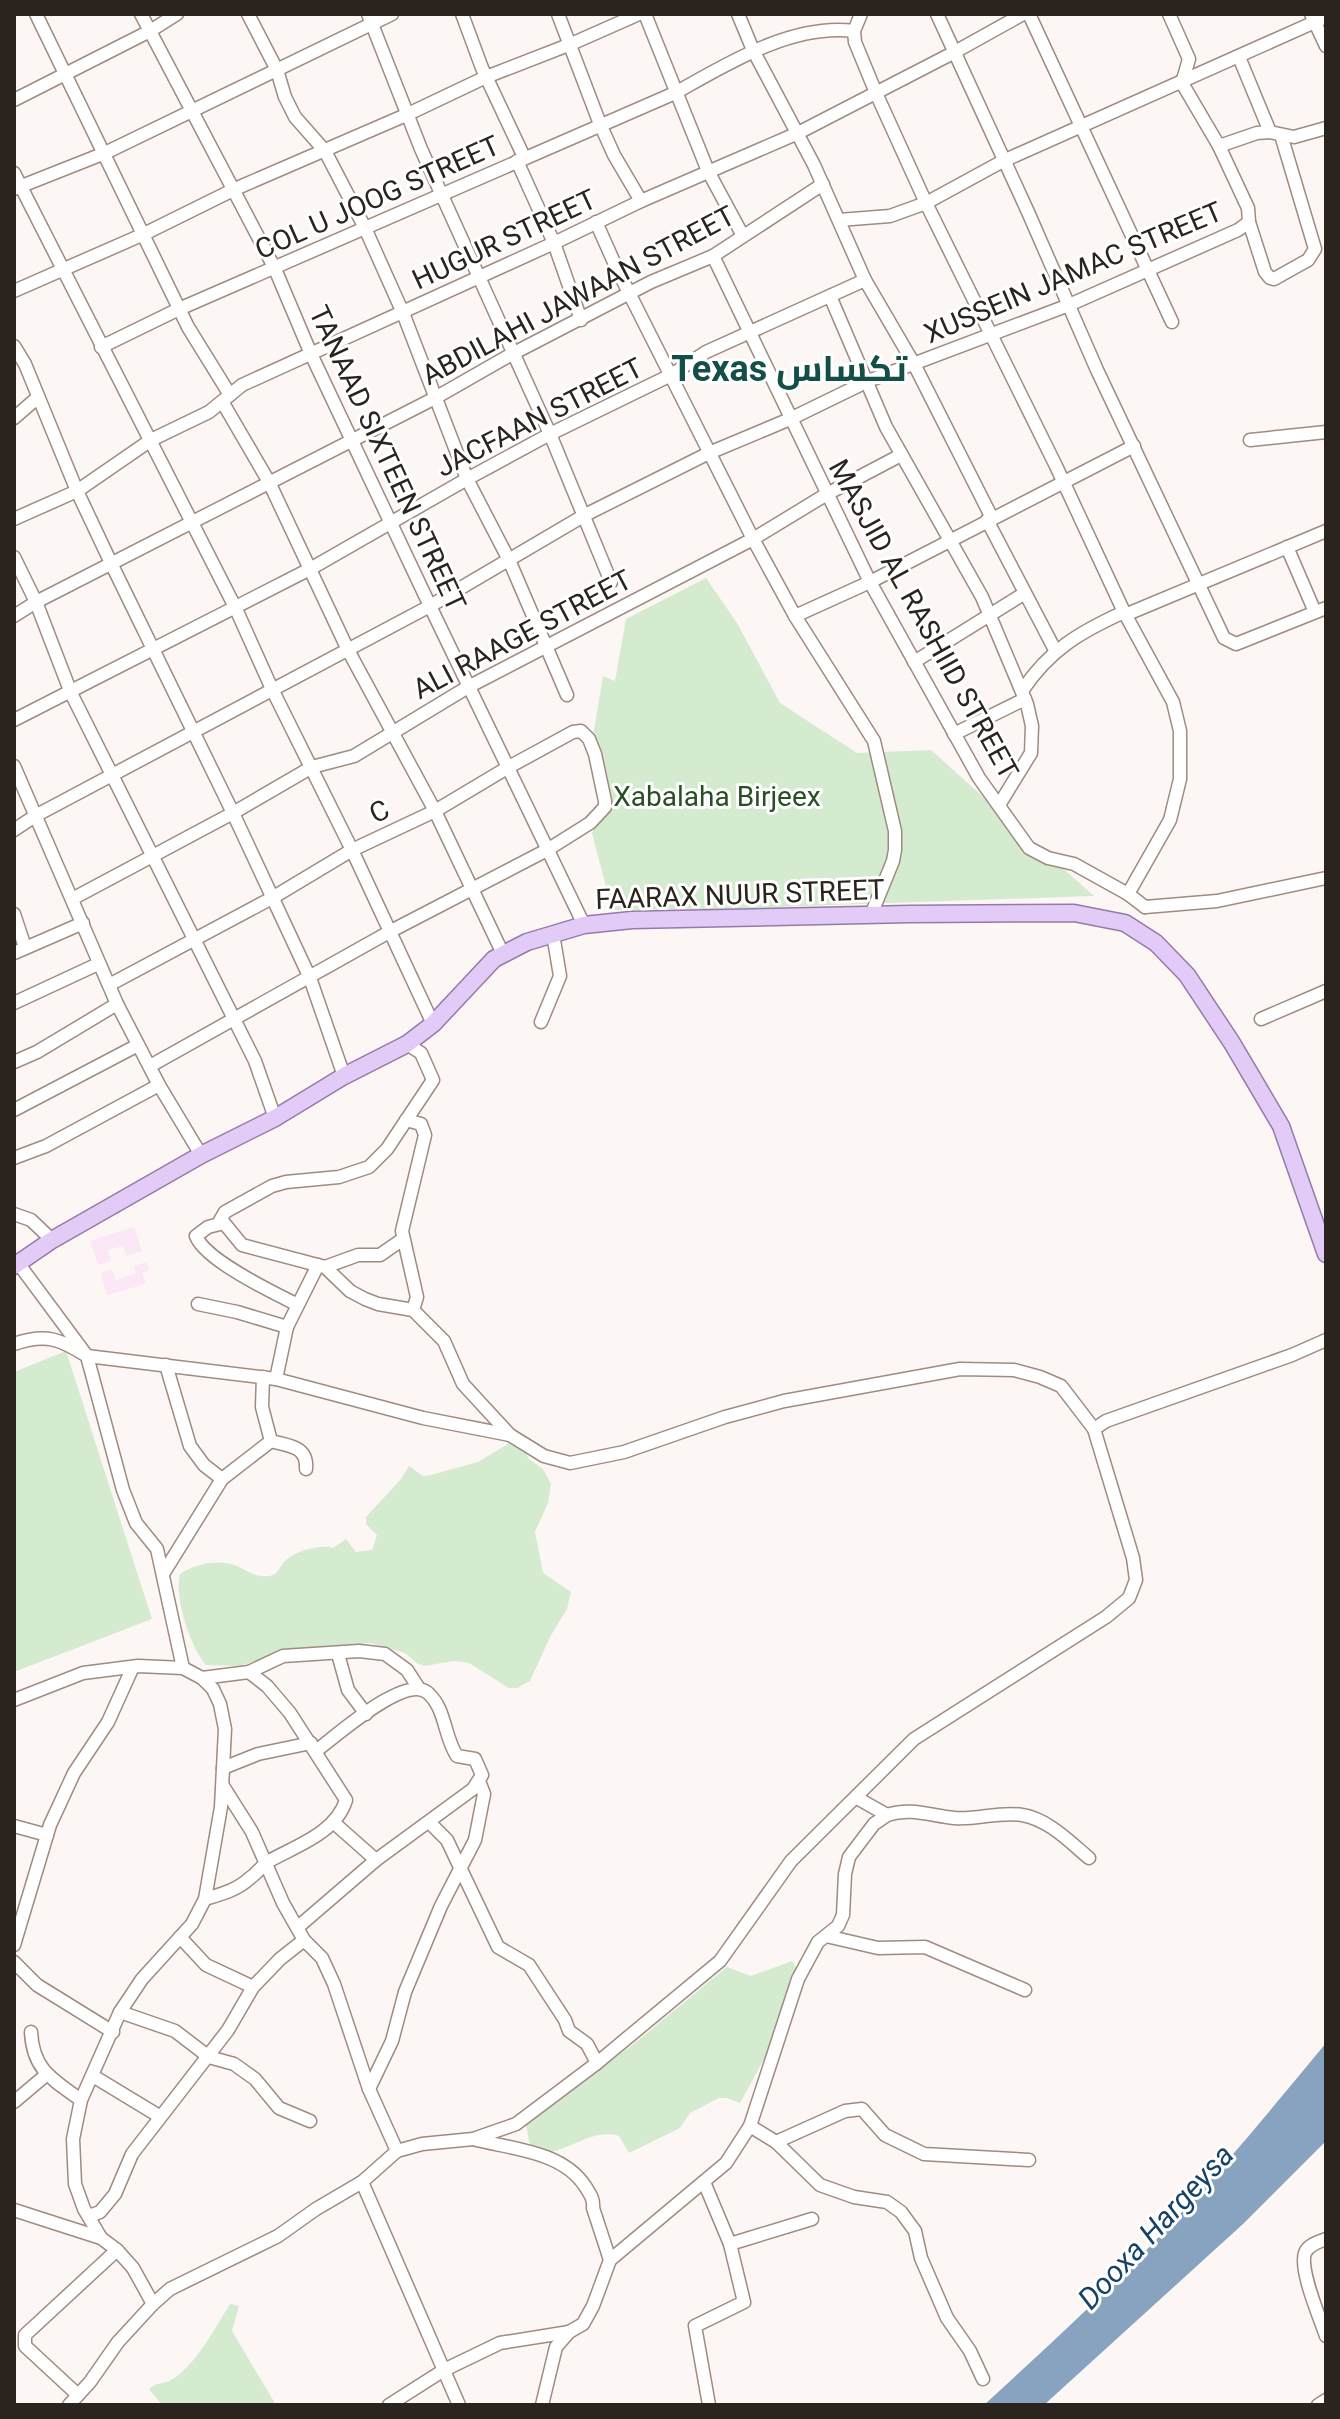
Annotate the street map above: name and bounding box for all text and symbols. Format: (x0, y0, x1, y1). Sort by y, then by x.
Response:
street label: COL U JOOG STREET (250, 129, 505, 266)
street label: HUGUR STREET (407, 182, 602, 296)
street label: XUSSEIN JAMAC STREET (919, 195, 1227, 350)
street label: ABDILAHI JAWAAN STREET (416, 199, 740, 392)
street label: TANAAD SIXTEEN STREET (302, 300, 473, 616)
district label: Texas تكساس (671, 348, 908, 390)
street label: JACFAAN STREET (430, 351, 648, 484)
street label: MASJID AL RASHIID STREET (822, 454, 1025, 785)
street label: ALI RAAGE STREET (407, 563, 637, 706)
park label: Xabalaha Birjeex (613, 780, 821, 813)
street label: C (364, 793, 395, 830)
street label: FAARAX NUUR STREET (595, 873, 886, 916)
water label: Dooxa Hargeysa (1071, 2137, 1241, 2316)

